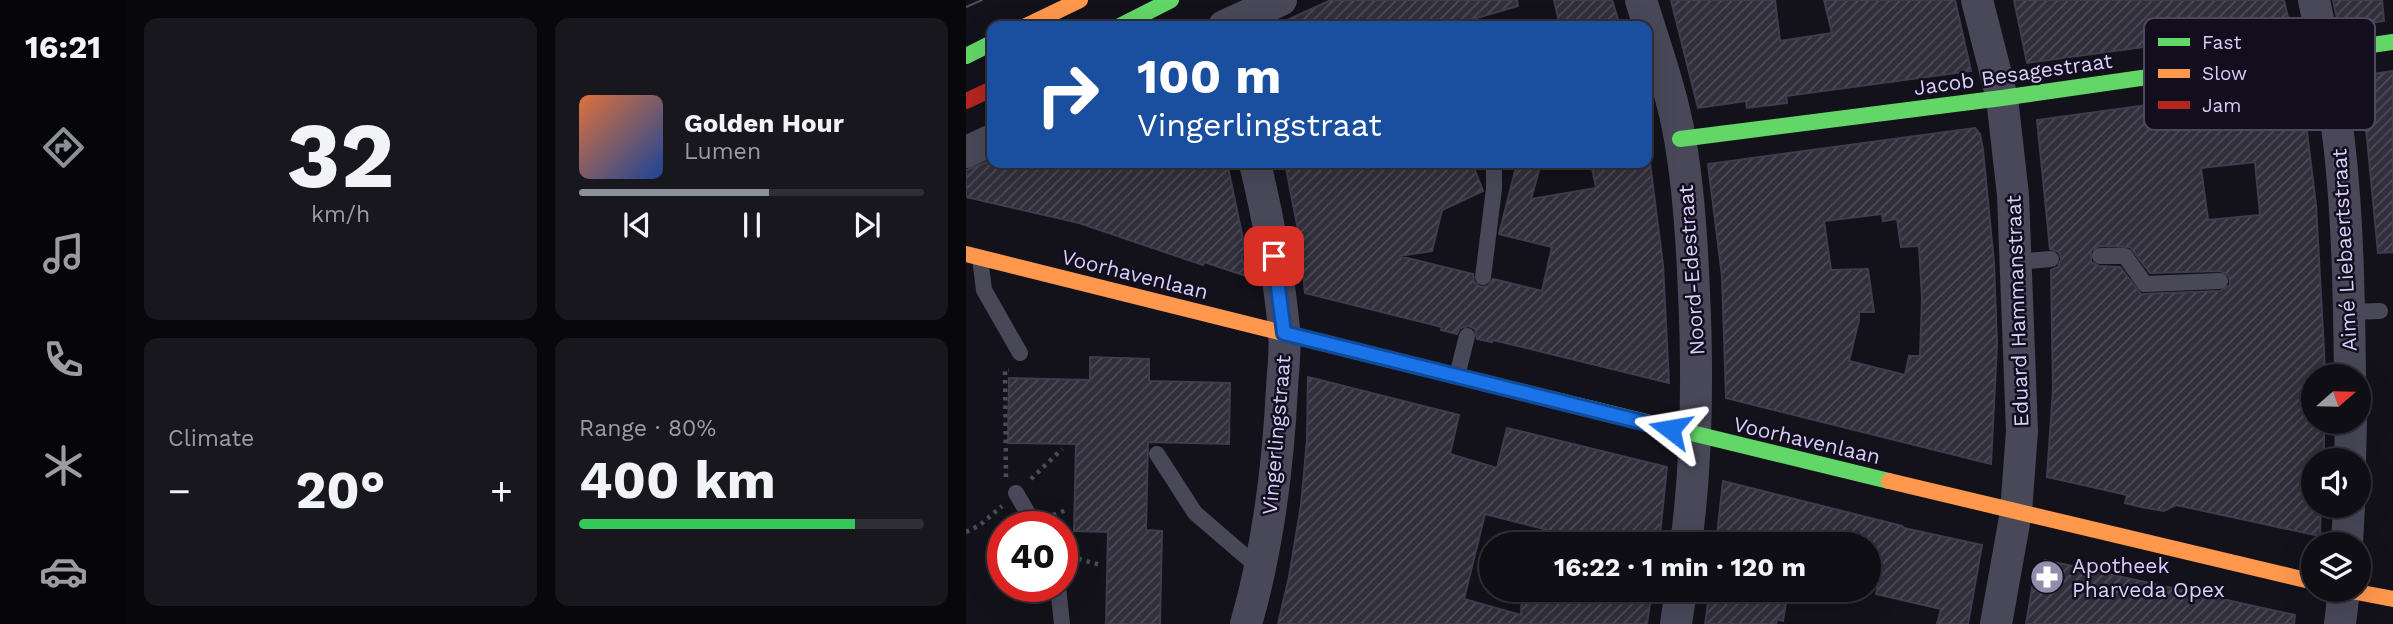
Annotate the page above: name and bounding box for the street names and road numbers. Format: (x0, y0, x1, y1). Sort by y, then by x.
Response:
street label: Jacob Besagestraat (1912, 48, 2114, 100)
street label: Aimé Liebaertstraat (2326, 148, 2362, 352)
street label: Noord-Edestraat (1673, 184, 1709, 356)
street label: Eduard Hammanstraat (2000, 194, 2034, 427)
street label: Voorhavenlaan (1059, 244, 1211, 304)
street label: Vingerlingstraat (1257, 354, 1295, 516)
street label: Voorhavenlaan (1731, 411, 1883, 469)

